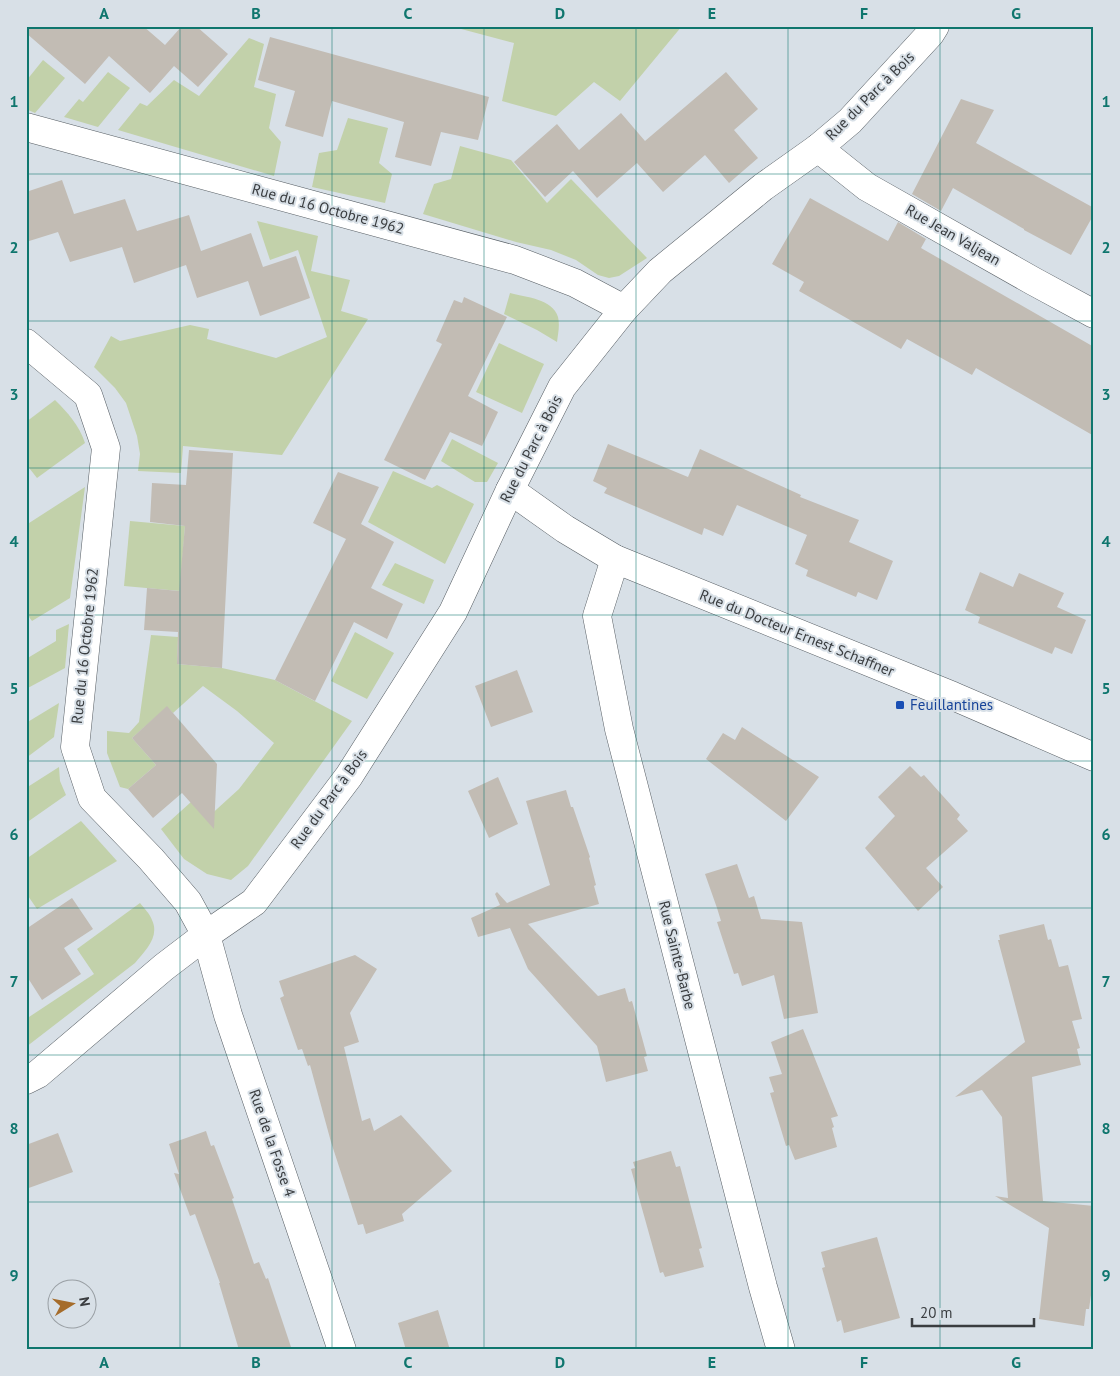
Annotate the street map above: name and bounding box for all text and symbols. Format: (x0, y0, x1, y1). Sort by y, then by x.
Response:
text: A (99, 3, 109, 23)
text: B (251, 3, 261, 23)
text: C (404, 3, 413, 23)
text: D (555, 3, 565, 23)
text: E (708, 3, 716, 23)
text: F (860, 3, 868, 23)
text: G (1011, 3, 1021, 23)
street label: Rue du Parc à Bois (821, 47, 918, 144)
text: 1 (9, 91, 19, 111)
text: 1 (1101, 91, 1111, 111)
street label: Rue du 16 Octobre 1962 (250, 179, 406, 238)
street label: Rue Jean Valjean (902, 200, 1004, 269)
text: 2 (9, 237, 19, 257)
text: 2 (1101, 237, 1111, 257)
text: 3 (9, 384, 19, 404)
text: 3 (1101, 384, 1111, 404)
street label: Rue du Parc à Bois (495, 392, 566, 506)
text: 4 (9, 531, 19, 551)
text: 4 (1101, 531, 1111, 551)
street label: Rue du 16 Octobre 1962 (67, 567, 102, 725)
street label: Rue du Docteur Ernest Schaffner (697, 585, 897, 680)
text: 5 (9, 678, 19, 698)
text: 5 (1101, 678, 1111, 698)
place label: Feuillantines (910, 695, 993, 714)
marker: Feuillantines (894, 699, 906, 711)
street label: Rue du Parc à Bois (286, 745, 371, 852)
text: 6 (9, 824, 19, 844)
text: 6 (1101, 824, 1111, 844)
street label: Rue Sainte-Barbe (655, 899, 700, 1011)
text: 7 (9, 971, 19, 991)
text: 7 (1101, 971, 1111, 991)
street label: Rue de la Fosse 4 (245, 1087, 300, 1199)
text: 8 (9, 1118, 19, 1138)
text: 8 (1101, 1118, 1111, 1138)
text: 9 (9, 1265, 19, 1285)
text: 9 (1101, 1265, 1111, 1285)
north arrow (48, 1278, 98, 1328)
text: N (75, 1296, 94, 1308)
scale bar (912, 1296, 1035, 1328)
text: 20 m (920, 1303, 953, 1322)
text: A (99, 1352, 109, 1372)
text: B (251, 1352, 261, 1372)
text: C (404, 1352, 413, 1372)
text: D (555, 1352, 565, 1372)
text: E (708, 1352, 716, 1372)
text: F (860, 1352, 868, 1372)
text: G (1011, 1352, 1021, 1372)

